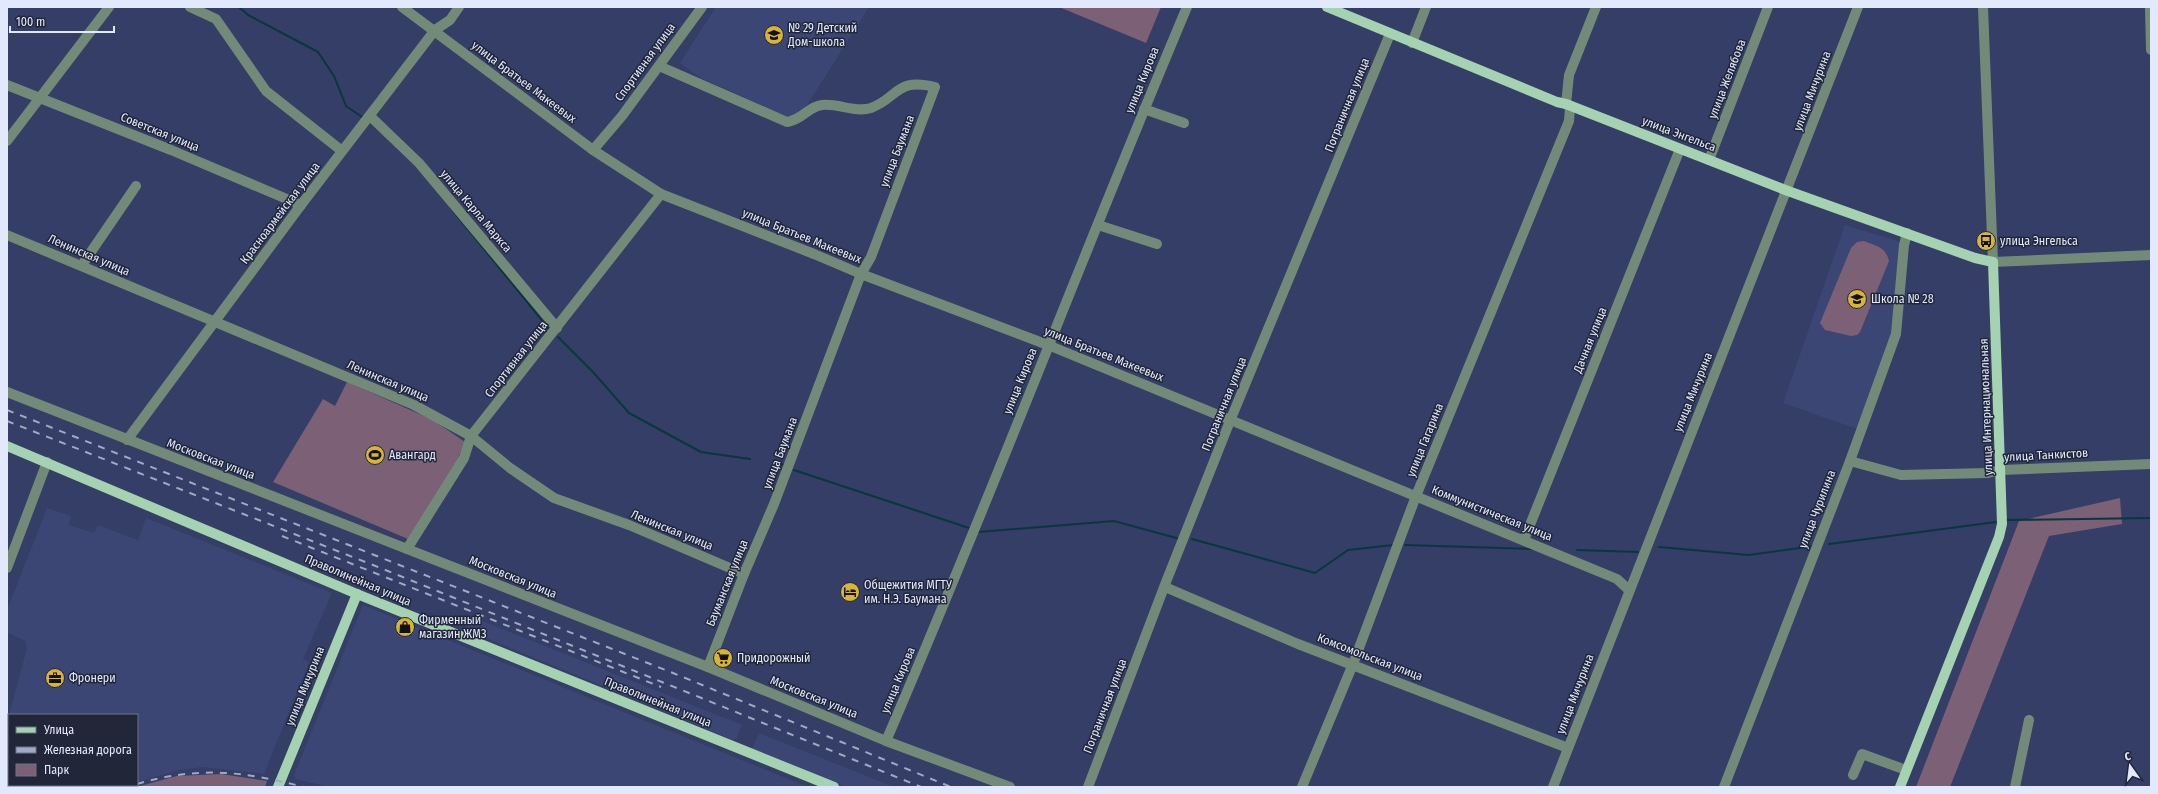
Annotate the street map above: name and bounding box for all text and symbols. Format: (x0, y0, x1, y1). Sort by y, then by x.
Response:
scale bar (10, 8, 114, 34)
text: 100 m (16, 15, 45, 29)
street label: Спортивная улица (612, 20, 678, 104)
place label: № 29 Детский Дом-школа (787, 21, 857, 49)
school or university icon: № 29 Детский Дом-школа (763, 24, 785, 46)
street label: улица Желябова (1705, 37, 1749, 121)
street label: улица Братьев Макеевых (469, 38, 580, 126)
street label: улица Кирова (1122, 45, 1162, 115)
street label: улица Мичурина (1790, 49, 1834, 133)
street label: Пограничная улица (1322, 56, 1372, 154)
street label: Советская улица (119, 110, 202, 154)
street label: улица Баумана (877, 113, 917, 189)
street label: улица Энгельса (1640, 114, 1718, 155)
street label: Красноармейская улица (237, 159, 323, 267)
street label: улица Карла Маркса (437, 167, 515, 255)
street label: улица Братьев Макеевых (740, 206, 864, 267)
bus stop icon: улица Энгельса (1975, 230, 1997, 252)
street label: Ленинская улица (46, 231, 132, 279)
place label: улица Энгельса (2000, 234, 2078, 248)
school or university icon: Школа № 28 (1846, 288, 1868, 310)
place label: Школа № 28 (1871, 292, 1934, 306)
street label: Дачная улица (1570, 305, 1610, 376)
street label: Спортивная улица (482, 318, 550, 400)
street label: улица Братьев Макеевых (1042, 324, 1166, 385)
street label: улица Интернациональная (1977, 338, 1995, 476)
street label: улица Кирова (1000, 346, 1040, 416)
street label: улица Мичурина (1671, 350, 1715, 434)
street label: Пограничная улица (1199, 355, 1249, 453)
street label: Ленинская улица (345, 357, 431, 405)
street label: улица Гагарина (1404, 401, 1446, 479)
street label: улица Баумана (760, 415, 800, 491)
street label: Московская улица (165, 436, 257, 482)
sports icon: Авангард (364, 444, 386, 466)
street label: улица Танкистов (2004, 446, 2088, 464)
place label: Авангард (389, 448, 436, 462)
street label: улица Чурилина (1796, 468, 1838, 550)
street label: Коммунистическая улица (1430, 482, 1554, 544)
street label: Ленинская улица (629, 507, 715, 553)
street label: Бауманская улица (703, 538, 751, 628)
street label: Праволинейная улица (303, 551, 413, 609)
street label: Московская улица (467, 553, 559, 601)
place label: Общежития МГТУ им. Н.Э. Баумана (864, 578, 952, 606)
hotel icon: Общежития МГТУ им. Н.Э. Баумана (839, 581, 861, 603)
place label: Фирменный магазин ЖМЗ (419, 613, 487, 641)
shop icon: Фирменный магазин ЖМЗ (394, 616, 416, 638)
street label: Комсомольская улица (1315, 630, 1425, 684)
street label: улица Мичурина (283, 644, 327, 728)
street label: улица Кирова (878, 645, 918, 715)
supermarket icon: Придорожный (712, 647, 734, 669)
place label: Придорожный (737, 651, 811, 665)
street label: улица Мичурина (1553, 652, 1597, 736)
street label: Пограничная улица (1081, 657, 1130, 755)
office icon: Фронери (44, 667, 66, 689)
place label: Фронери (69, 671, 116, 685)
street label: Московская улица (768, 673, 860, 721)
street label: Праволинейная улица (602, 674, 714, 730)
legend (8, 714, 138, 786)
text: Улица (43, 723, 74, 737)
text: Железная дорога (44, 743, 132, 757)
north arrow (2110, 746, 2150, 786)
text: С (2123, 750, 2132, 764)
text: Парк (44, 763, 70, 777)

